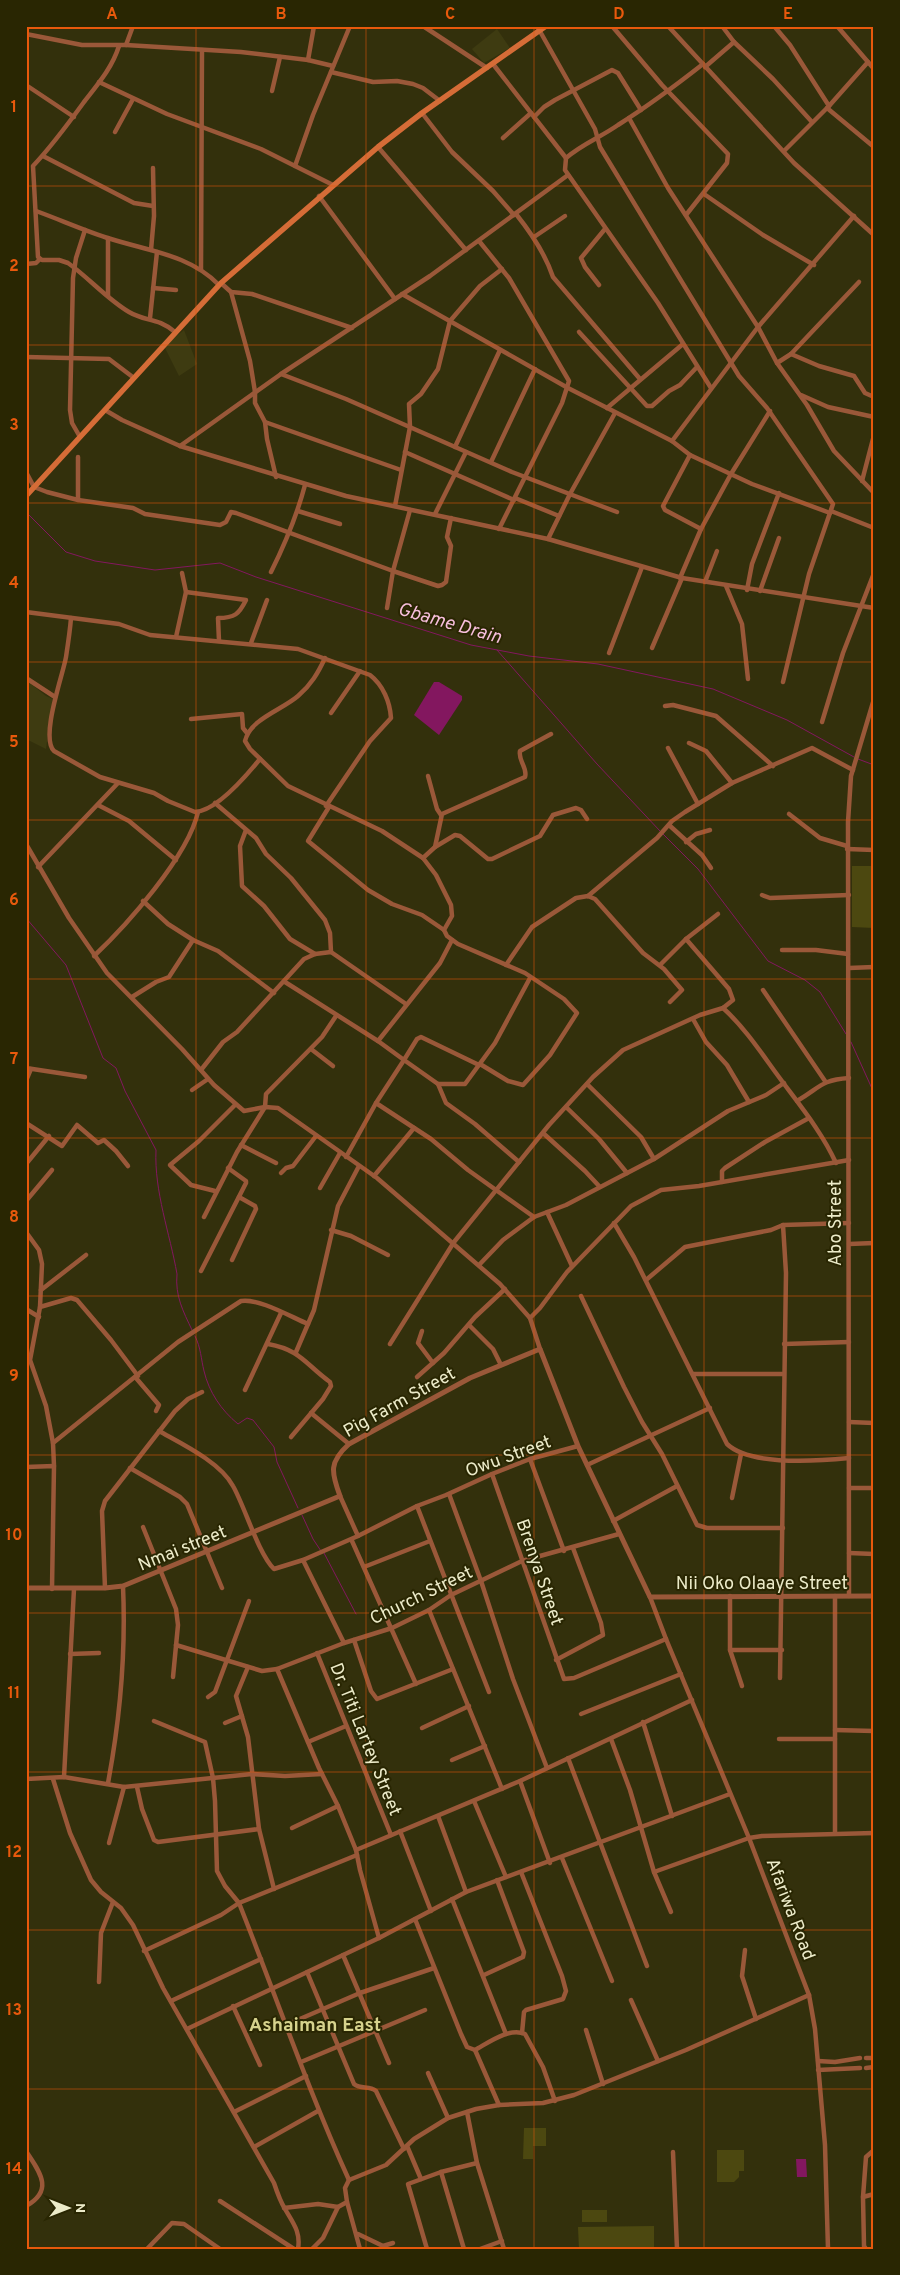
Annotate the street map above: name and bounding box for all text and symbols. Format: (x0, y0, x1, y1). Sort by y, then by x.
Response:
text: A (106, 5, 118, 25)
text: B (275, 5, 287, 25)
text: C (445, 5, 455, 25)
text: D (613, 5, 625, 25)
text: E (783, 5, 793, 25)
text: 1 (11, 98, 17, 118)
text: 2 (9, 257, 19, 277)
text: 3 (9, 416, 19, 436)
text: 4 (9, 574, 19, 594)
water label: Gbame Drain (395, 598, 505, 650)
text: 5 (9, 733, 19, 753)
text: 6 (9, 891, 19, 911)
text: 7 (10, 1050, 18, 1070)
street label: Abo Street (825, 1180, 848, 1266)
text: 8 (9, 1208, 19, 1228)
street label: Pig Farm Street (340, 1363, 460, 1444)
text: 9 (9, 1367, 19, 1387)
street label: Owu Street (462, 1431, 555, 1484)
street label: Brenya Street (510, 1516, 567, 1629)
street label: Nmai street (135, 1521, 230, 1578)
text: 10 (6, 1526, 22, 1546)
street label: Church Street (367, 1562, 477, 1631)
street label: Nii Oko Olaaye Street (676, 1573, 848, 1596)
street label: Dr. Titi Lartey Street (323, 1660, 406, 1819)
text: 11 (8, 1684, 20, 1704)
text: 12 (6, 1843, 22, 1863)
street label: Afariwa Road (760, 1855, 820, 1964)
text: 13 (6, 2001, 22, 2021)
district label: Ashaiman East (249, 2014, 381, 2038)
text: 14 (6, 2160, 22, 2180)
north arrow (42, 2182, 92, 2232)
text: N (71, 2203, 88, 2213)

